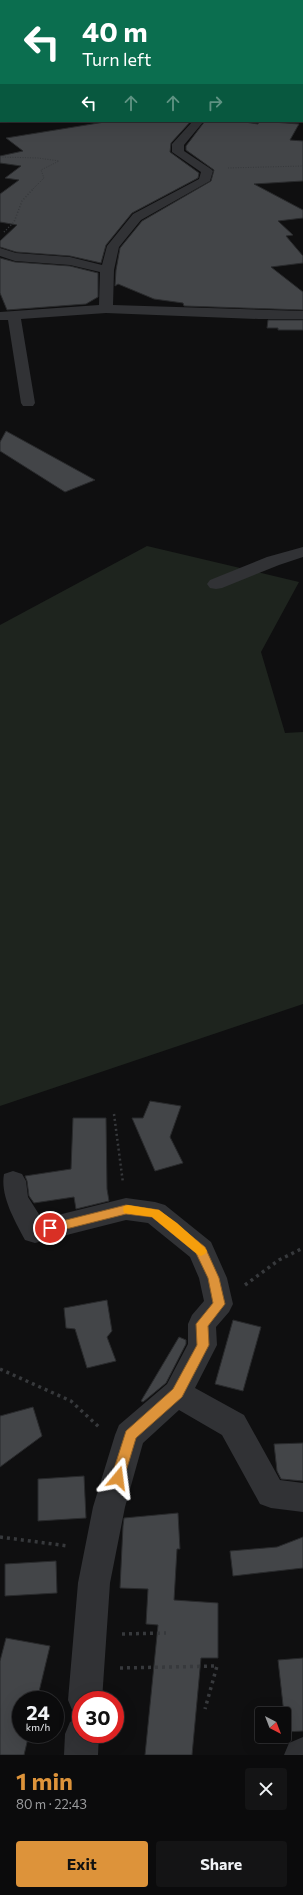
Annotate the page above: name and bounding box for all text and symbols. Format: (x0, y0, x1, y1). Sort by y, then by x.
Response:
text: 40 m (82, 14, 148, 48)
icon: left (16, 16, 68, 68)
text: Turn left (82, 48, 151, 70)
icon: left (78, 92, 100, 114)
icon: ahead (120, 92, 142, 114)
icon: ahead (162, 92, 184, 114)
icon: right (204, 92, 226, 114)
pin (33, 1211, 67, 1245)
icon: arrive (39, 1217, 61, 1239)
position arrow (97, 1457, 139, 1499)
speed limit sign: 30 (72, 1691, 124, 1743)
text: 24 (26, 1700, 50, 1724)
north arrow (255, 1707, 291, 1743)
map controls (255, 1707, 291, 1743)
text: km/h (26, 1721, 50, 1733)
text: 1 min (16, 1766, 73, 1795)
button: close (245, 1768, 287, 1810)
text: 80 m · 22:43 (16, 1796, 87, 1812)
button: Exit (16, 1841, 148, 1887)
button: Share (156, 1841, 287, 1887)

